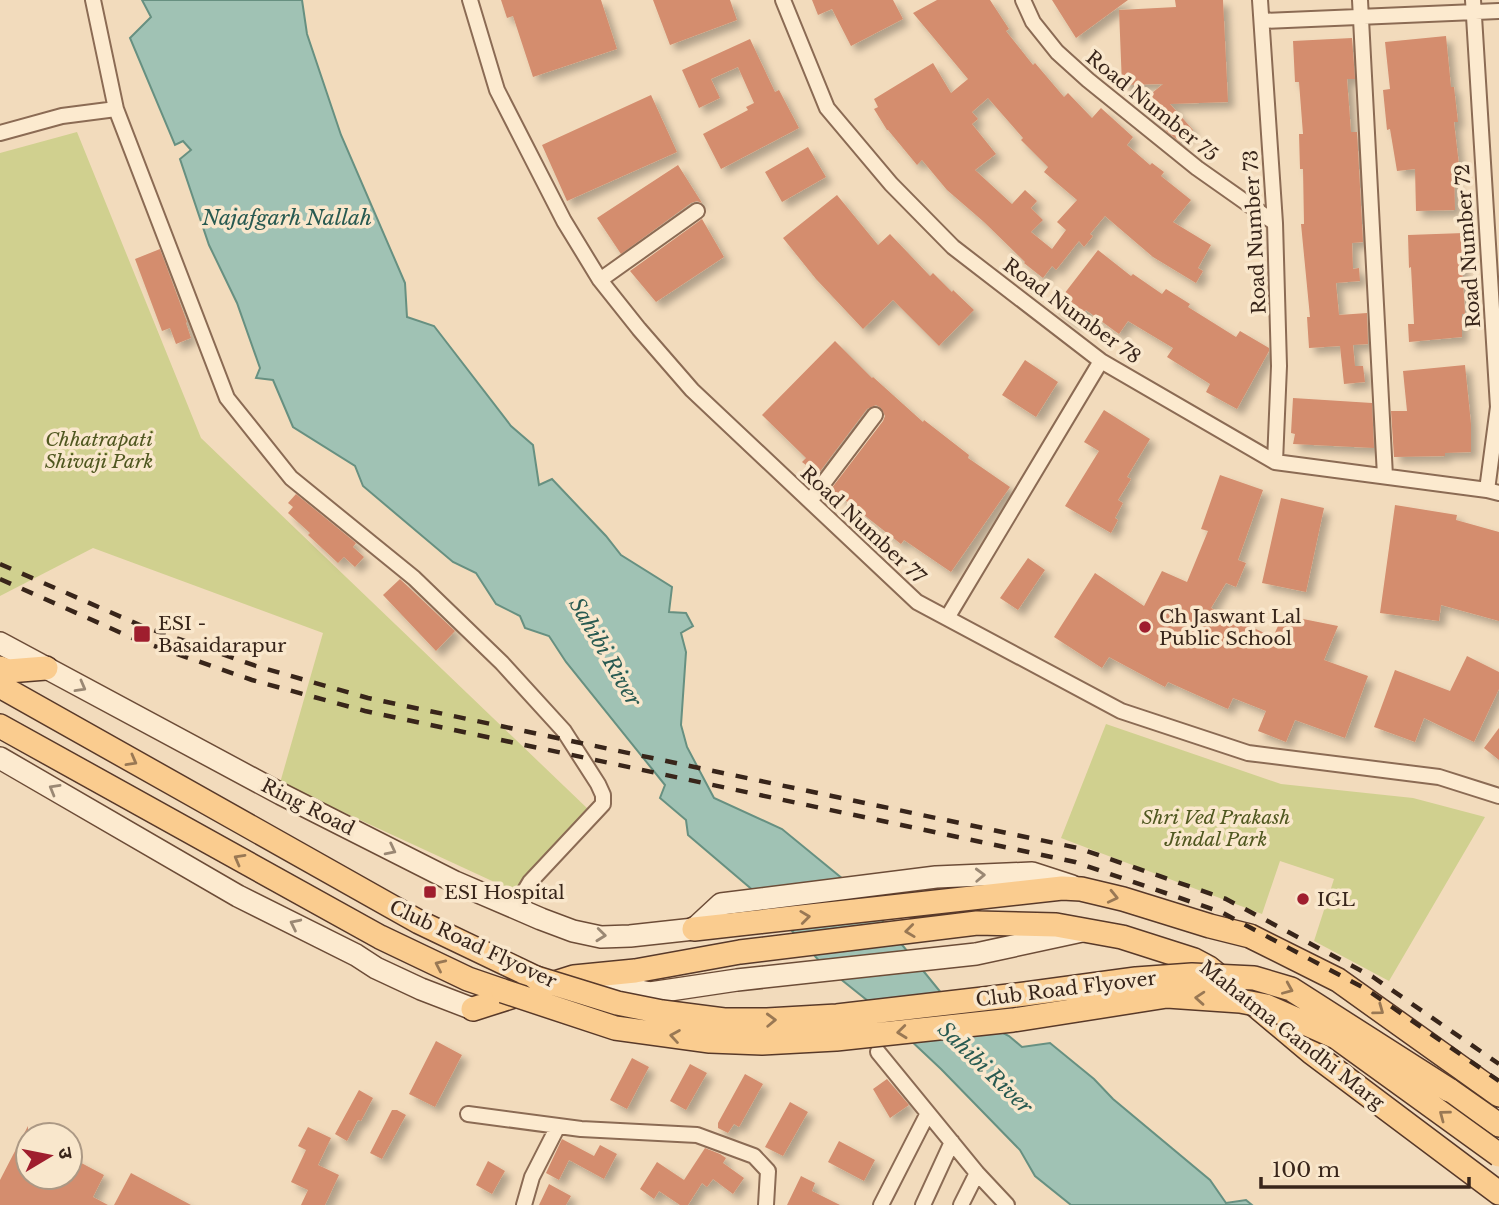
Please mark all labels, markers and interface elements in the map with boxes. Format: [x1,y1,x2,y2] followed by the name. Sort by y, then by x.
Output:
[1081,46,1223,166] street label: Road Number 75
[1239,149,1271,315] street label: Road Number 73
[1451,163,1485,329] street label: Road Number 72
[201,205,372,231] water label: Najafgarh Nallah
[999,253,1145,369] street label: Road Number 78
[45,428,153,473] park label: Chhatrapati Shivaji Park
[796,461,930,589] street label: Road Number 77
[563,593,647,712] water label: Sahibi River
[1159,605,1301,650] place label: Ch Jaswant Lal Public School
[158,612,286,657] place label: ESI - Basaidarapur
[1137,619,1153,635] marker: Ch Jaswant Lal Public School
[132,624,152,644] marker: ESI - Basaidarapur
[74,679,87,692] one-way arrow
[124,753,137,766] one-way arrow
[257,774,359,840] street label: Ring Road
[49,784,62,797] one-way arrow
[1142,806,1291,851] park label: Shri Ved Prakash Jindal Park
[384,841,396,855] one-way arrow
[234,854,247,867] one-way arrow
[975,868,986,883] one-way arrow
[444,881,565,904] place label: ESI Hospital
[422,884,438,900] marker: ESI Hospital
[1317,888,1355,911] place label: IGL
[1107,889,1119,903] one-way arrow
[1295,891,1311,907] marker: IGL
[386,895,560,993] street label: Club Road Flyover
[800,910,811,925] one-way arrow
[290,919,302,933] one-way arrow
[904,924,916,939] one-way arrow
[596,927,607,942] one-way arrow
[1195,956,1389,1115] street label: Mahatma Gandhi Marg
[435,960,447,974] one-way arrow
[974,967,1158,1011] street label: Club Road Flyover
[1281,981,1293,995] one-way arrow
[1194,990,1205,1005] one-way arrow
[1371,1002,1384,1014] one-way arrow
[766,1012,777,1027] one-way arrow
[932,1016,1039,1120] water label: Sahibi River
[896,1025,907,1040] one-way arrow
[669,1028,681,1043] one-way arrow
[1439,1111,1452,1124] one-way arrow
[14,1121,84,1191] north arrow
[53,1146,78,1161] text: उ
[1261,1146,1469,1190] scale bar
[1272,1157,1340,1183] text: 100 m

